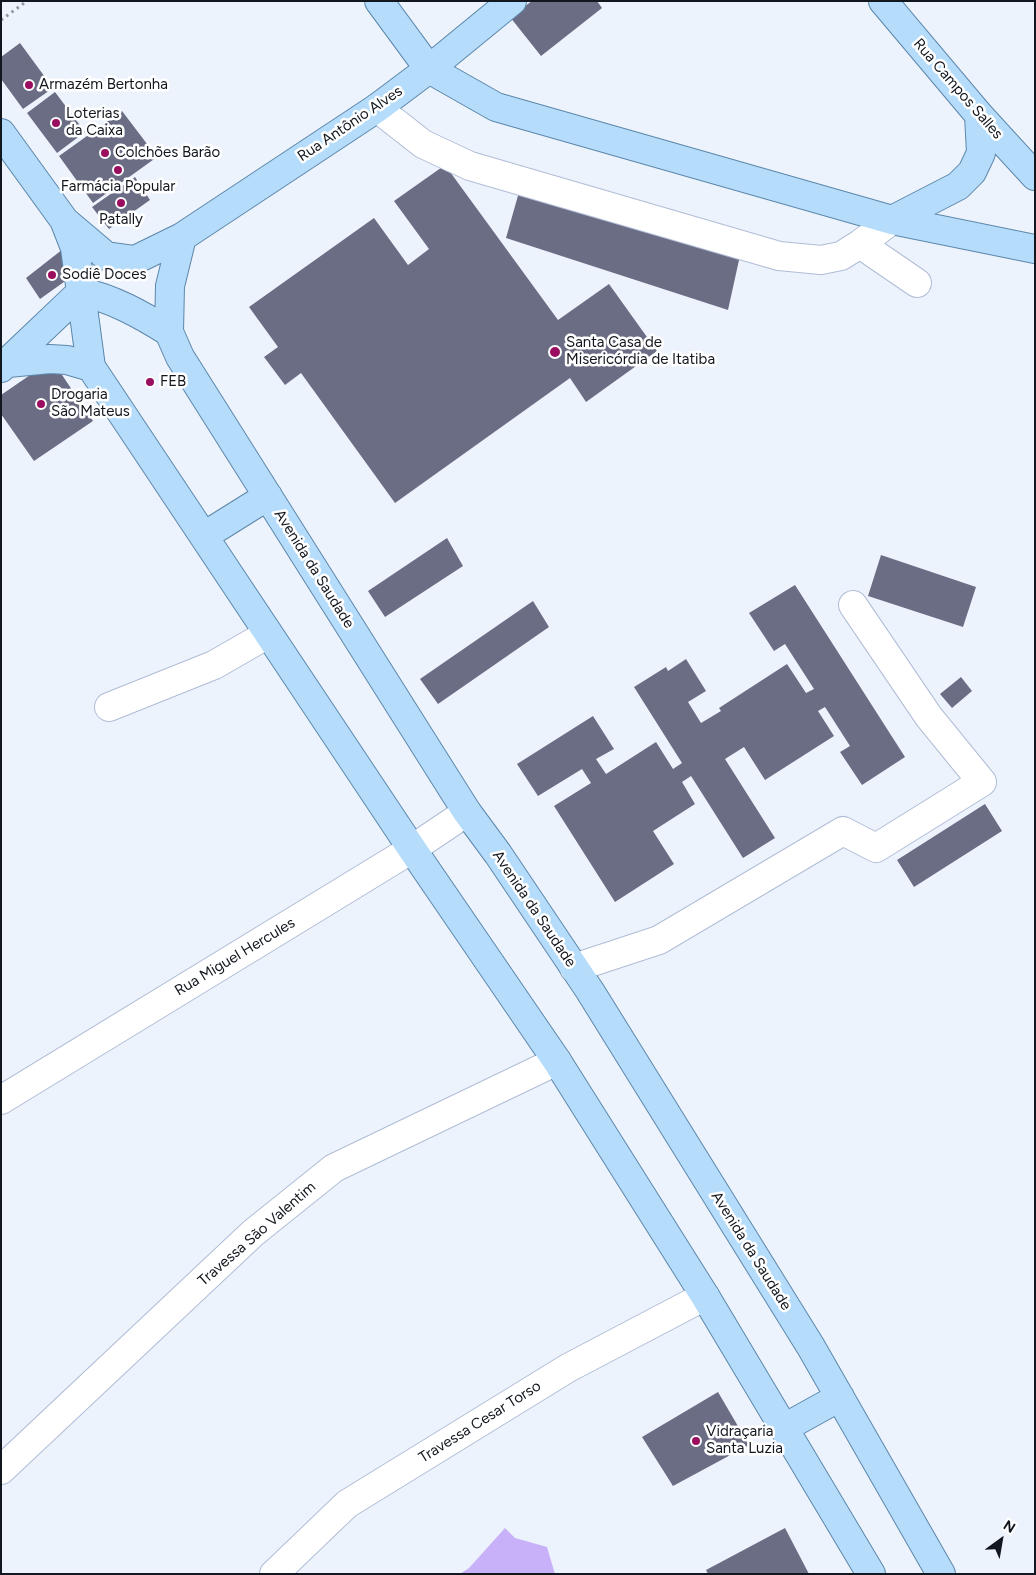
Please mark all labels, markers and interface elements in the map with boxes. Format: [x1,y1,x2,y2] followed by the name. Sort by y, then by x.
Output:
[909,35,1007,143] street label: Rua Campos Salles
[39,76,168,94] place label: Armazém Bertonha
[23,79,35,91] marker: Armazém Bertonha
[294,82,406,166] street label: Rua Antônio Alves
[66,105,123,140] place label: Loterias da Caixa
[50,117,62,129] marker: Loterias da Caixa
[115,144,220,162] place label: Colchões Barão
[99,147,111,159] marker: Colchões Barão
[112,164,124,176] marker: Farmácia Popular
[61,178,175,196] place label: Farmácia Popular
[115,197,127,209] marker: Patally
[99,211,143,229] place label: Patally
[62,266,146,284] place label: Sodiê Doces
[46,269,58,281] marker: Sodiê Doces
[566,334,715,369] place label: Santa Casa de Misericórdia de Itatiba
[548,345,562,359] marker: Santa Casa de Misericórdia de Itatiba
[160,373,186,391] place label: FEB
[144,376,156,388] marker: FEB
[51,386,130,421] place label: Drogaria São Mateus
[35,398,47,410] marker: Drogaria São Mateus
[270,506,358,632] street label: Avenida da Saudade
[488,847,580,971] street label: Avenida da Saudade
[172,914,298,1000] street label: Rua Miguel Hercules
[195,1178,319,1290] street label: Travessa São Valentim
[707,1188,795,1314] street label: Avenida da Saudade
[416,1377,544,1467] street label: Travessa Cesar Torso
[706,1423,783,1458] place label: Vidraçaria Santa Luzia
[690,1435,702,1447] marker: Vidraçaria Santa Luzia
[976,1515,1026,1565] north arrow
[1000,1517,1018,1537] text: N

